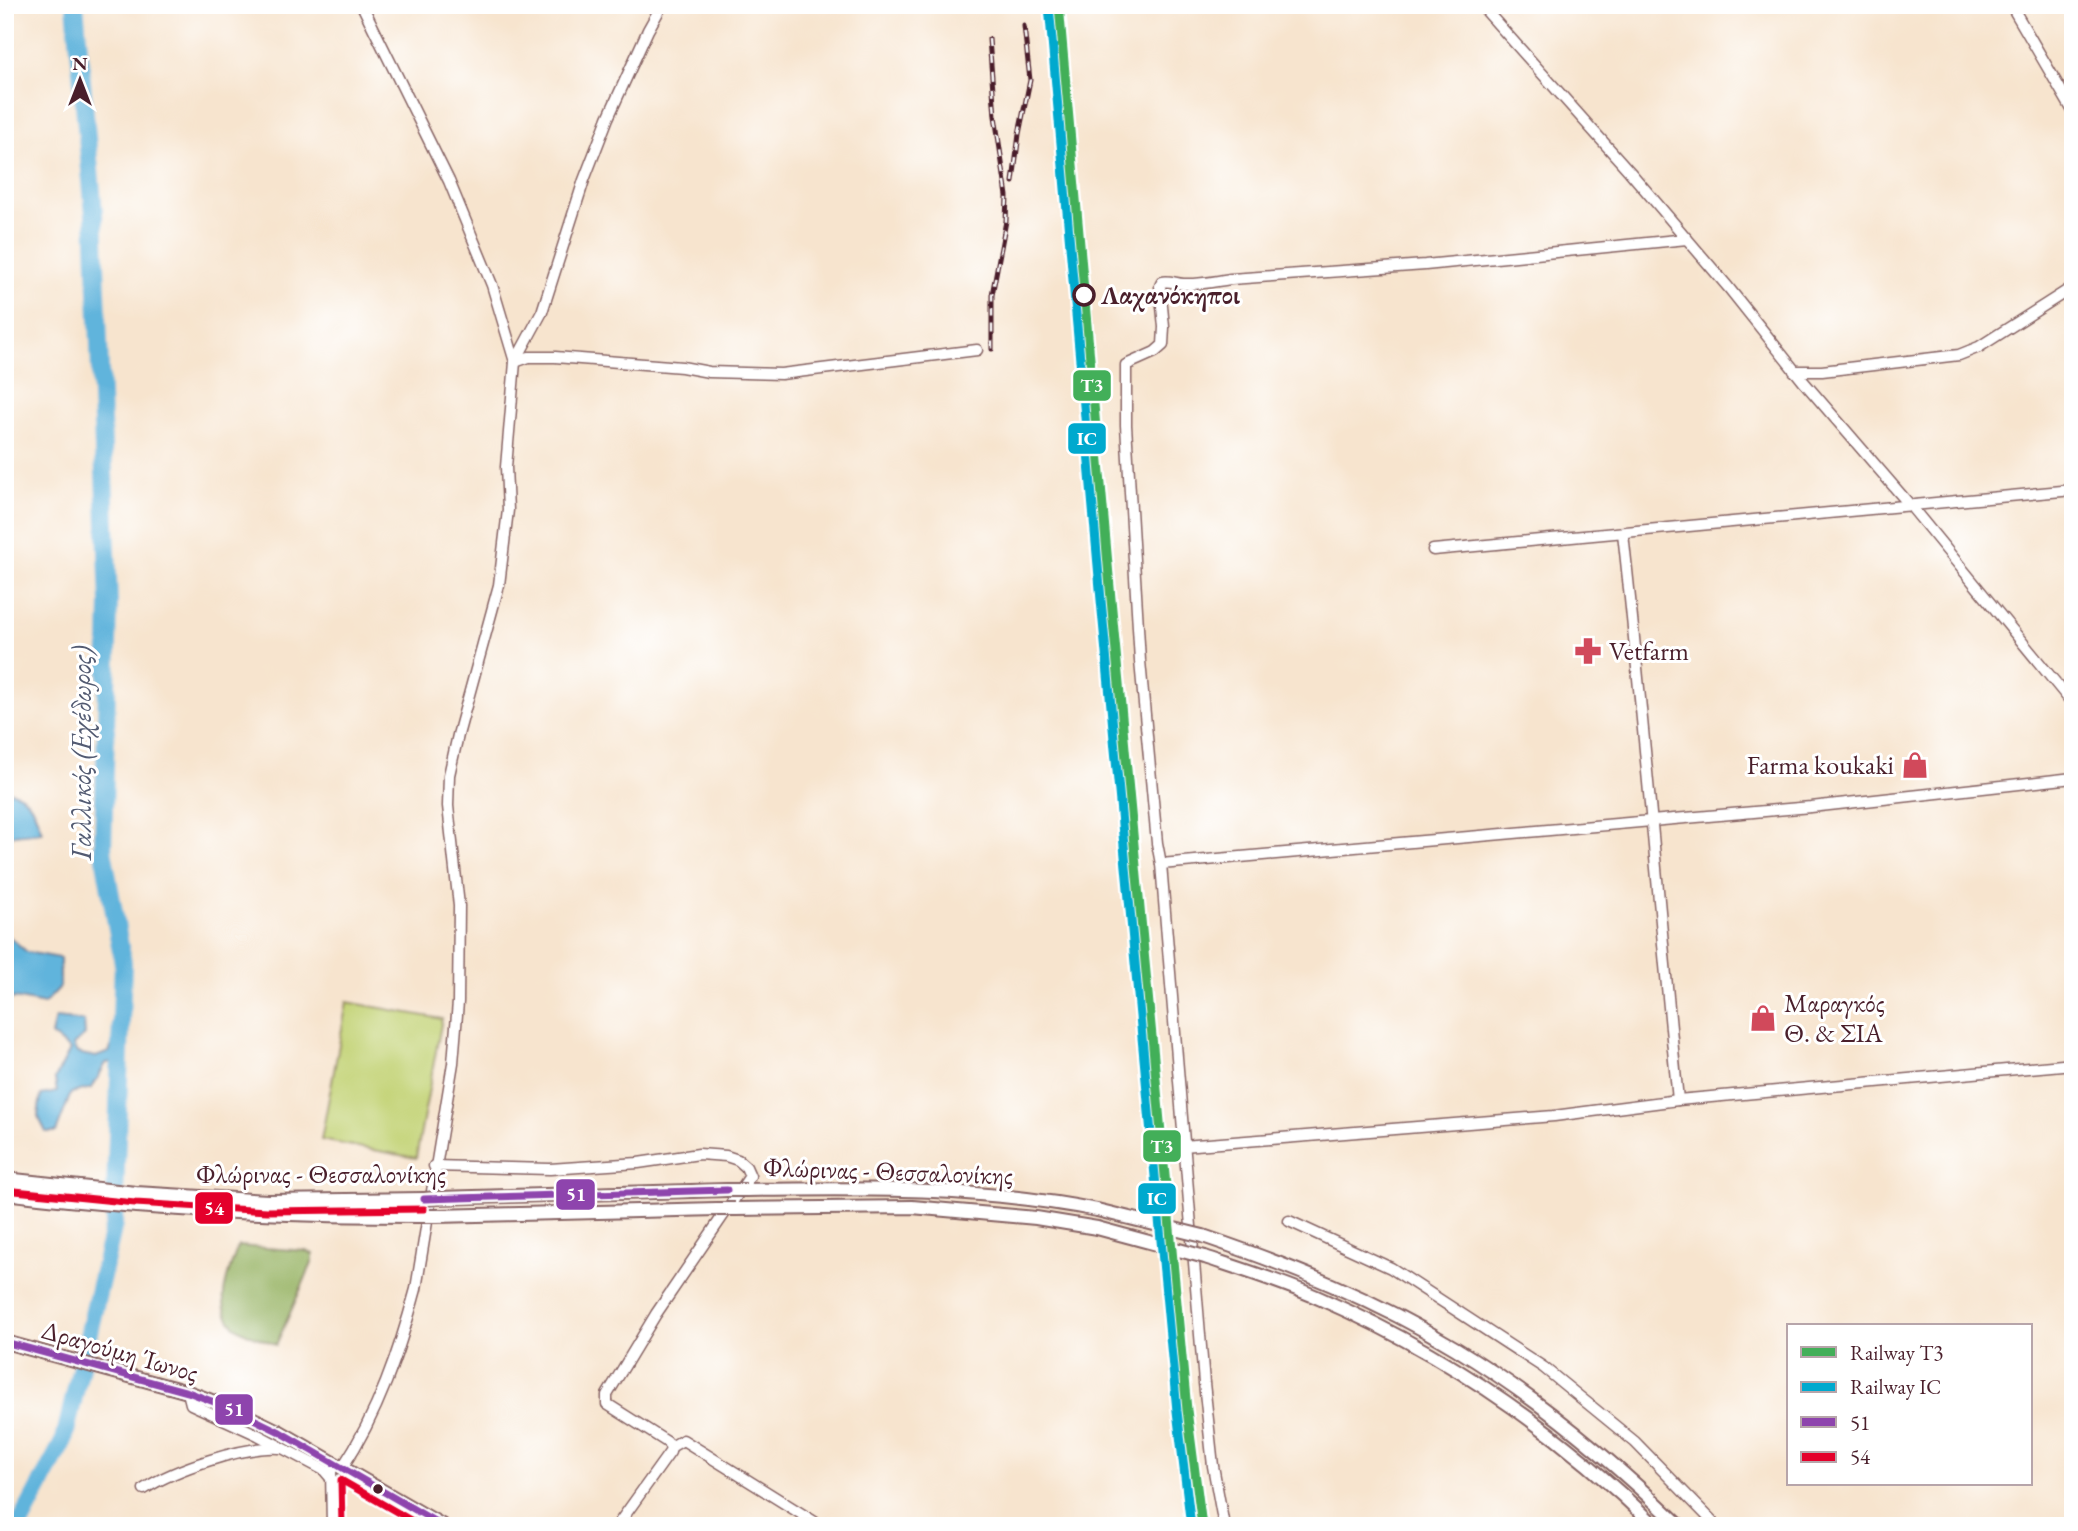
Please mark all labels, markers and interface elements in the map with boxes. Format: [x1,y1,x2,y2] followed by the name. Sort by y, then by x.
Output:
[46,46,116,116] north arrow
[72,51,88,76] text: N
[1100,278,1241,312] place label: Λαχανόκηποι
[1073,284,1095,306] marker: Λαχανόκηποι
[1072,369,1112,402] line badge: T3
[1080,373,1104,398] text: T3
[1067,422,1107,455] line badge: IC
[1077,426,1097,451] text: IC
[1609,634,1689,668] place label: Vetfarm
[1573,636,1603,666] pharmacy icon: Vetfarm
[63,645,99,862] water label: Γαλλικός (Εχέδωρος)
[1747,748,1894,782] place label: Farma koukaki
[1900,750,1930,780] shop icon: Farma koukaki
[1784,986,1885,1050] place label: Μαραγκός Θ. & ΣΙΑ
[1748,1003,1778,1033] shop icon: Μαραγκός Θ. & ΣΙΑ
[1142,1129,1182,1163] line badge: T3
[1150,1134,1174,1159] text: T3
[762,1150,1014,1192] street label: Φλώρινας - Θεσσαλονίκης
[196,1157,446,1191] street label: Φλώρινας - Θεσσαλονίκης
[555,1178,596,1211] line badge: 51
[566,1182,586,1207] text: 51
[1137,1182,1177,1215] line badge: IC
[1147,1186,1167,1211] text: IC
[194,1191,234,1225] line badge: 54
[204,1196,225,1221] text: 54
[38,1312,202,1390] street label: Δραγούμη Ίωνος
[1787,1324,2032,1486] legend
[1850,1339,1943,1366] text: Railway T3
[1850,1373,1941,1400] text: Railway IC
[214,1393,254,1426] line badge: 51
[224,1397,244,1422] text: 51
[1850,1409,1870,1436] text: 51
[1850,1443,1871,1470] text: 54
[371,1482,385,1496] unlabelled marker

